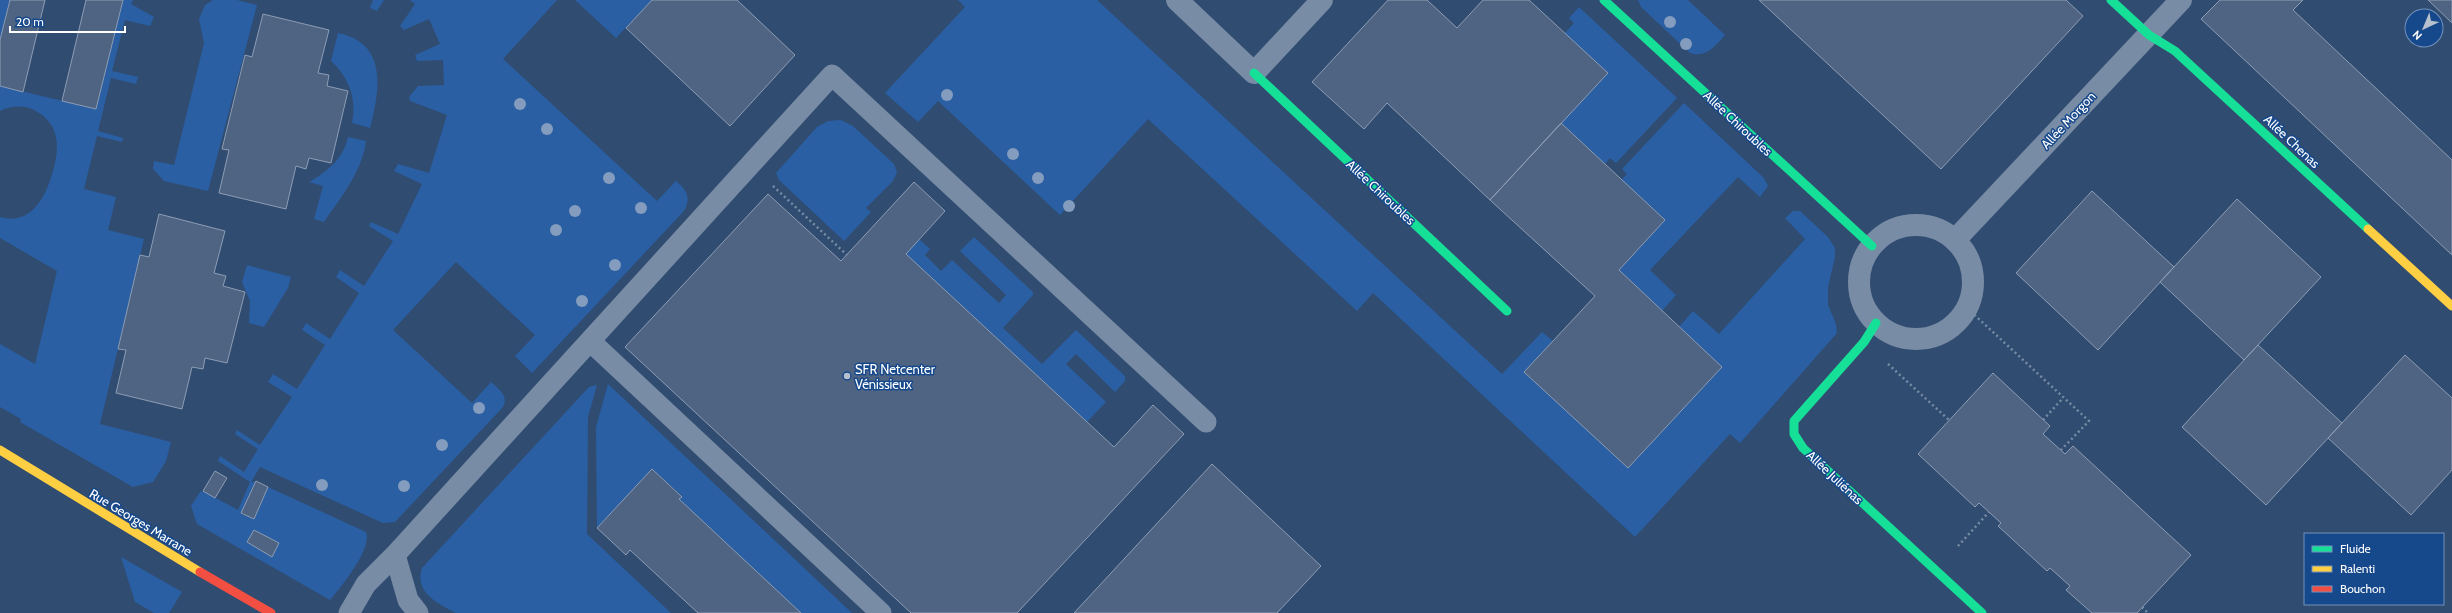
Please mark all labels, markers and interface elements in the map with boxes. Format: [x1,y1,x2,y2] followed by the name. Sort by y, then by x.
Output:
[10,8,125,34] scale bar
[2404,8,2444,48] north arrow
[16,14,44,29] text: 20 m
[2409,27,2425,43] text: N
[1700,87,1776,159] street label: Allée Chiroubles
[2037,88,2099,152] street label: Allée Morgon
[2261,111,2324,171] street label: Allée Chenas
[1343,156,1419,228] street label: Allée Chiroubles
[855,361,936,392] place label: SFR Netcenter Vénissieux
[842,371,852,381] marker: SFR Netcenter Vénissieux
[1803,447,1867,508] street label: Allée Juliénas
[87,485,196,559] street label: Rue Georges Marrane
[2304,533,2444,605] legend
[2340,541,2371,556] text: Fluide
[2340,561,2375,576] text: Ralenti
[2340,581,2386,596] text: Bouchon

